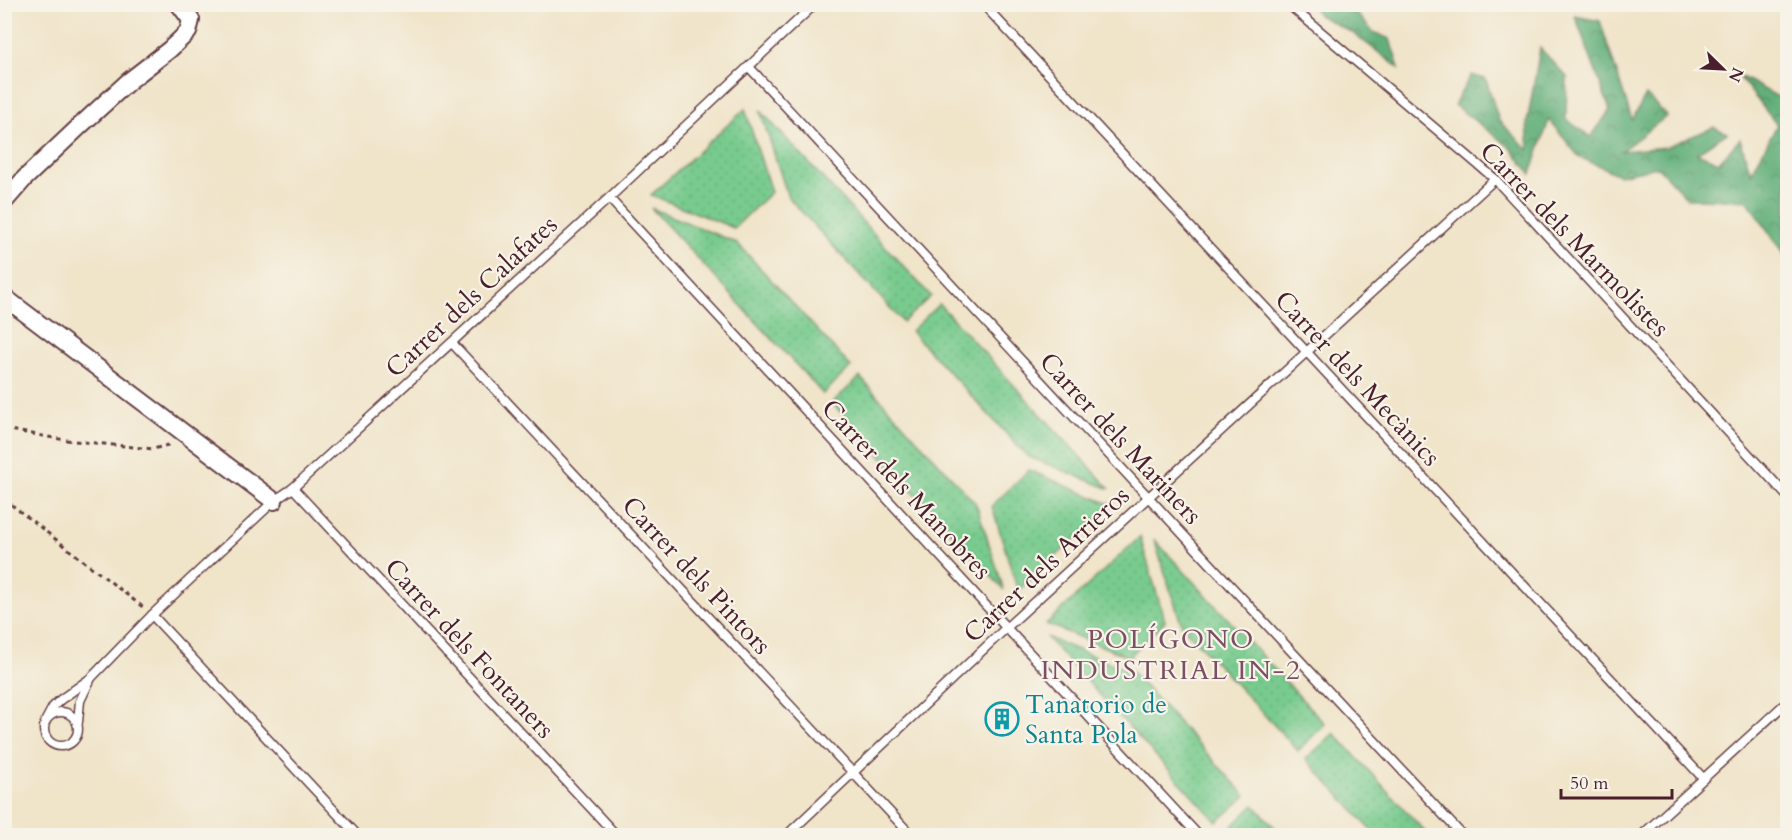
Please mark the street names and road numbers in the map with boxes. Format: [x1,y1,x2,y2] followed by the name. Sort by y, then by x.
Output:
[1472,134,1677,345] street label: Carrer dels Marmolistes
[378,207,565,385] street label: Carrer dels Calafates
[1267,283,1448,474] street label: Carrer dels Mecànics
[1032,345,1210,532] street label: Carrer dels Mariners
[814,392,999,587] street label: Carrer dels Manobres
[956,478,1137,651] street label: Carrer dels Arrieros
[614,489,779,662] street label: Carrer dels Pintors
[377,551,562,746] street label: Carrer dels Fontaners

